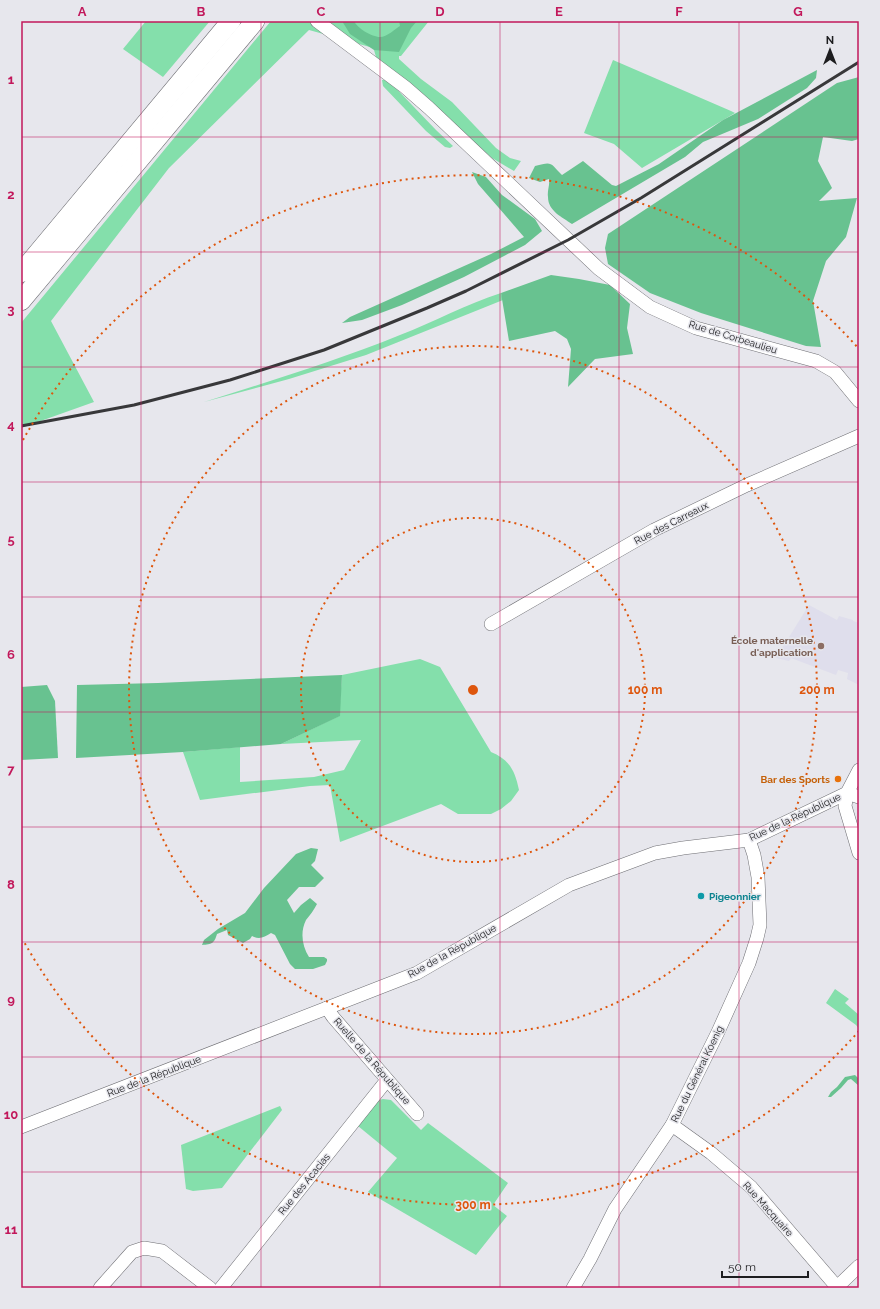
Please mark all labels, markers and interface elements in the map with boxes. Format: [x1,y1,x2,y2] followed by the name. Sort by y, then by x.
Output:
[78,4,87,19] text: A
[197,4,206,19] text: B
[317,4,326,19] text: C
[435,4,445,19] text: D
[555,4,563,19] text: E
[675,4,683,19] text: F
[793,4,803,19] text: G
[810,30,850,70] north arrow
[826,34,834,47] text: N
[8,72,15,87] text: 1
[7,187,15,202] text: 2
[7,302,15,317] text: 3
[687,318,779,356] street label: Rue de Corbeaulieu
[7,417,15,432] text: 4
[632,500,710,546] street label: Rue des Carreaux
[7,532,15,547] text: 5
[731,635,813,658] place label: École maternelle d'application
[816,641,826,651] marker: École maternelle d'application
[7,647,15,662] text: 6
[466,683,480,697] centre of rings
[628,683,662,697] text: 100 m
[799,683,835,697] text: 200 m
[7,762,15,777] text: 7
[760,774,830,785] place label: Bar des Sports
[833,774,843,784] marker: Bar des Sports
[748,791,843,843] street label: Rue de la République
[7,877,15,892] text: 8
[696,891,706,901] marker: Pigeonnier
[709,891,761,902] place label: Pigeonnier
[406,922,498,980] street label: Rue de la République
[7,992,15,1007] text: 9
[331,1016,413,1107] street label: Ruelle de la République
[669,1024,725,1124] street label: Rue du Général Koenig
[106,1053,203,1099] street label: Rue de la République
[4,1107,18,1122] text: 10
[276,1151,332,1217] street label: Rue des Acacias
[741,1180,795,1239] street label: Rue Macquaire
[455,1198,491,1212] text: 300 m
[5,1222,18,1237] text: 11
[722,1253,808,1279] scale bar
[728,1260,756,1274] text: 50 m

